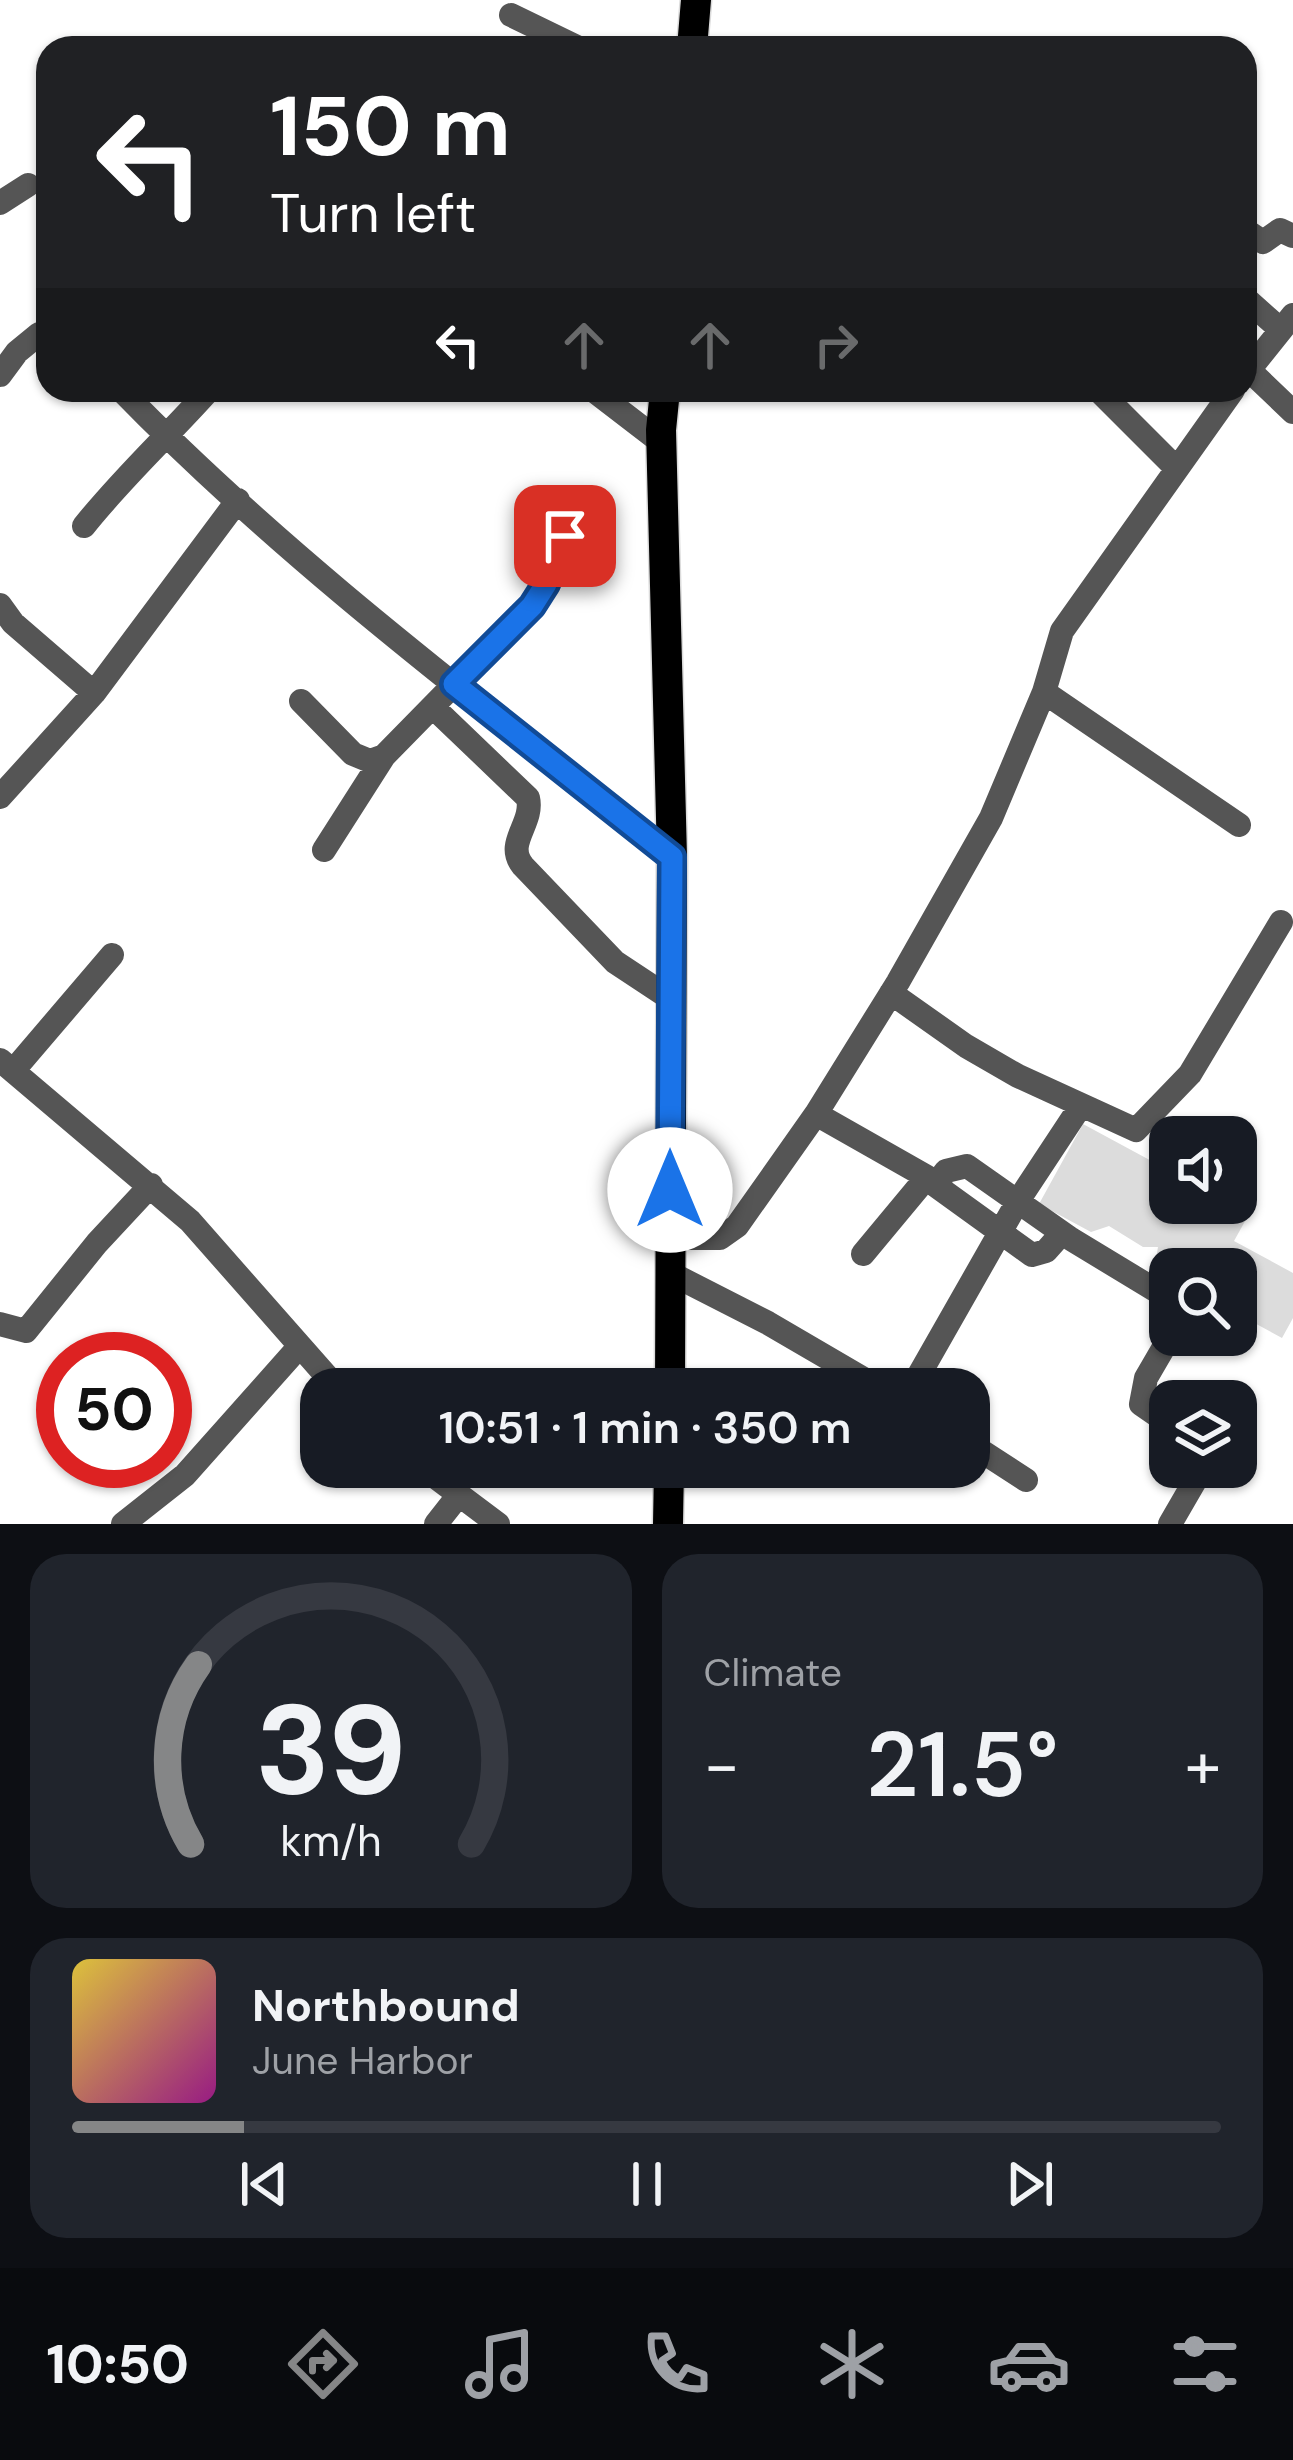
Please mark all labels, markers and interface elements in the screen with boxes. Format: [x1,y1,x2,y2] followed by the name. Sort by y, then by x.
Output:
[270,72,511,181] text: 150 m
[72,84,228,240] icon: left
[270,178,476,249] text: Turn left
[425,312,491,378] icon: left
[551,312,617,378] icon: ahead
[677,312,743,378] icon: ahead
[803,312,869,378] icon: right
[514,485,616,587] pin
[532,503,598,569] icon: arrive
[1149,1116,1257,1488] map controls
[1149,1116,1257,1224] button: sound
[607,1127,733,1253] position arrow
[1149,1248,1257,1356] button: search
[36,1332,192,1488] speed limit sign: 50
[1149,1380,1257,1488] button: layers
[439,1398,851,1457] text: 10:51 · 1 min · 350 m
[704,1647,842,1698] text: Climate
[255,1669,407,1832] text: 39
[866,1707,1058,1824] text: 21.5°
[704,1723,740,1808] text: −
[1185,1723,1221,1808] text: +
[280,1813,381,1869] text: km/h
[252,1976,520,2035] text: Northbound
[252,2035,473,2086] text: June Harbor
[231,2151,297,2217] icon: previous
[614,2151,680,2217] icon: pause
[997,2151,1063,2217] icon: next
[281,2322,365,2406] icon: directions
[458,2322,542,2406] icon: music
[634,2322,718,2406] icon: phone
[810,2322,894,2406] icon: climate
[987,2322,1071,2406] icon: car
[1163,2322,1247,2406] icon: filters
[46,2329,189,2400] text: 10:50

